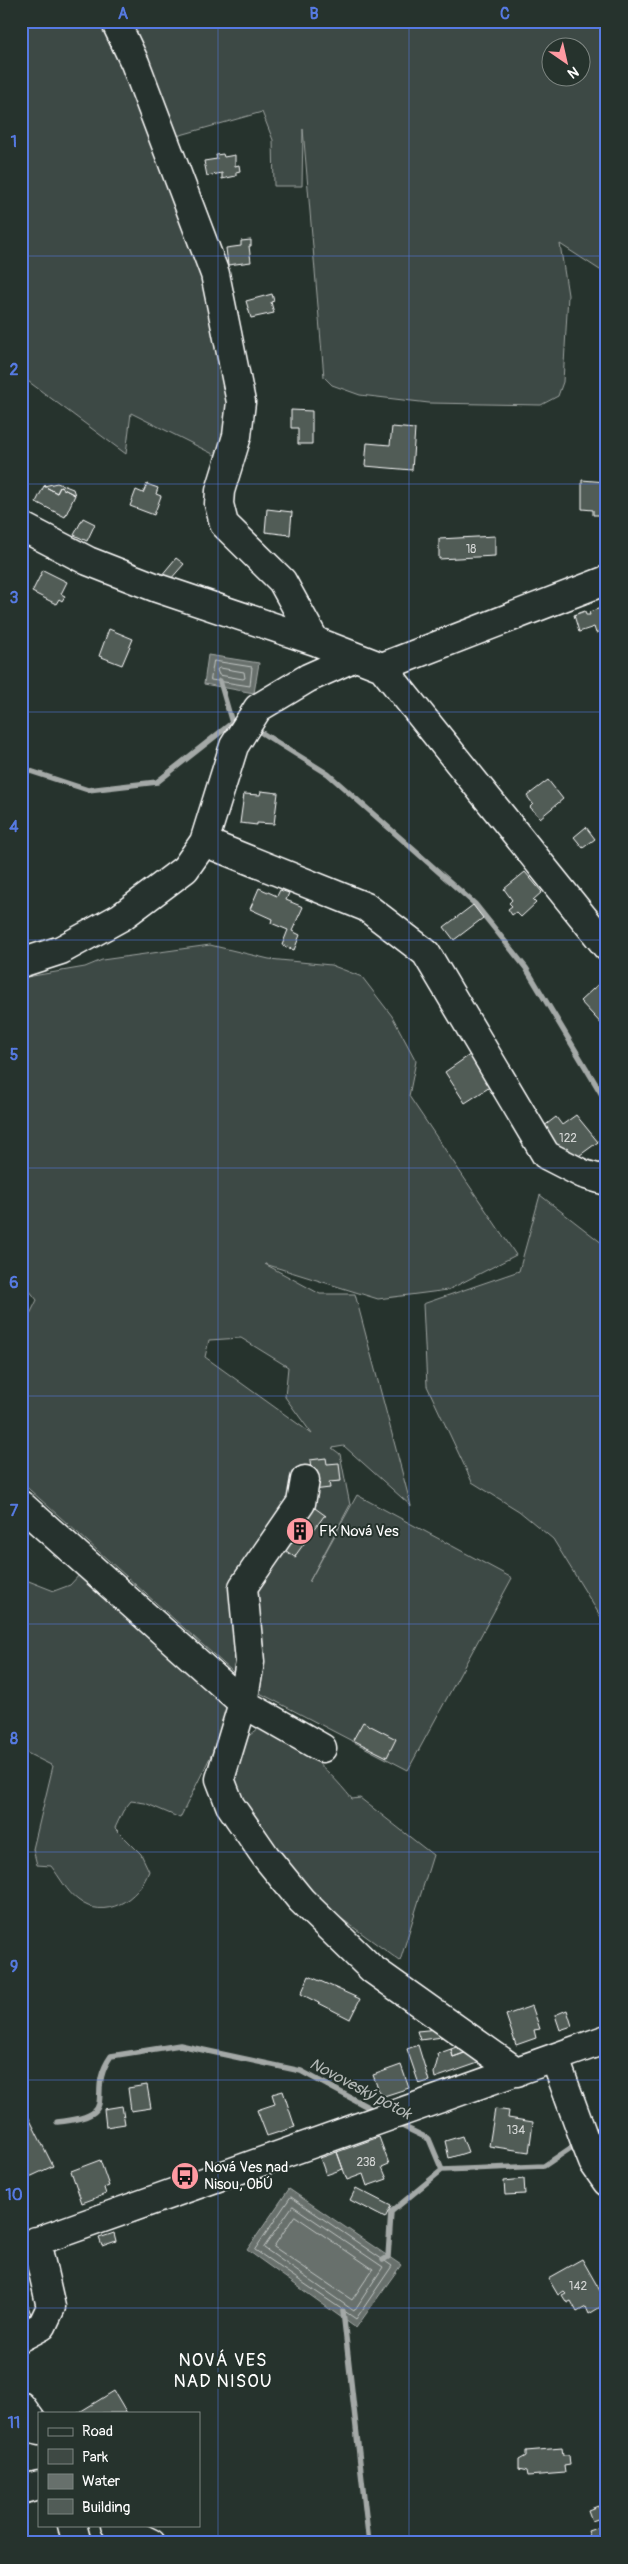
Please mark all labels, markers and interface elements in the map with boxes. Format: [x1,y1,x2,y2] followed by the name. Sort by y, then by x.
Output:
[118,4,129,24] text: A
[309,4,319,24] text: B
[500,4,510,24] text: C
[540,38,590,88] north arrow
[564,63,582,82] text: N
[11,132,17,152] text: 1
[10,360,19,380] text: 2
[466,542,476,557] house number: 18
[10,588,19,608] text: 3
[9,817,19,837] text: 4
[10,1045,19,1065] text: 5
[559,1131,577,1146] house number: 122
[9,1273,19,1293] text: 6
[10,1501,19,1521] text: 7
[285,1516,315,1546] building icon: FK Nová Ves
[319,1522,399,1541] place label: FK Nová Ves
[10,1729,18,1749] text: 8
[10,1957,18,1977] text: 9
[306,2054,416,2125] water label: Novoveský potok
[507,2123,525,2138] house number: 134
[356,2155,376,2170] house number: 238
[204,2158,288,2194] place label: Nová Ves nad Nisou, ObÚ
[170,2161,200,2191] bus stop icon: Nová Ves nad Nisou, ObÚ
[5,2185,23,2205] text: 10
[569,2279,587,2294] house number: 142
[173,2349,273,2393] district label: NOVÁ VES NAD NISOU
[38,2412,200,2526] legend
[8,2413,20,2433] text: 11
[82,2422,113,2441] text: Road
[82,2448,109,2467] text: Park
[82,2472,121,2491] text: Water
[82,2498,130,2517] text: Building

